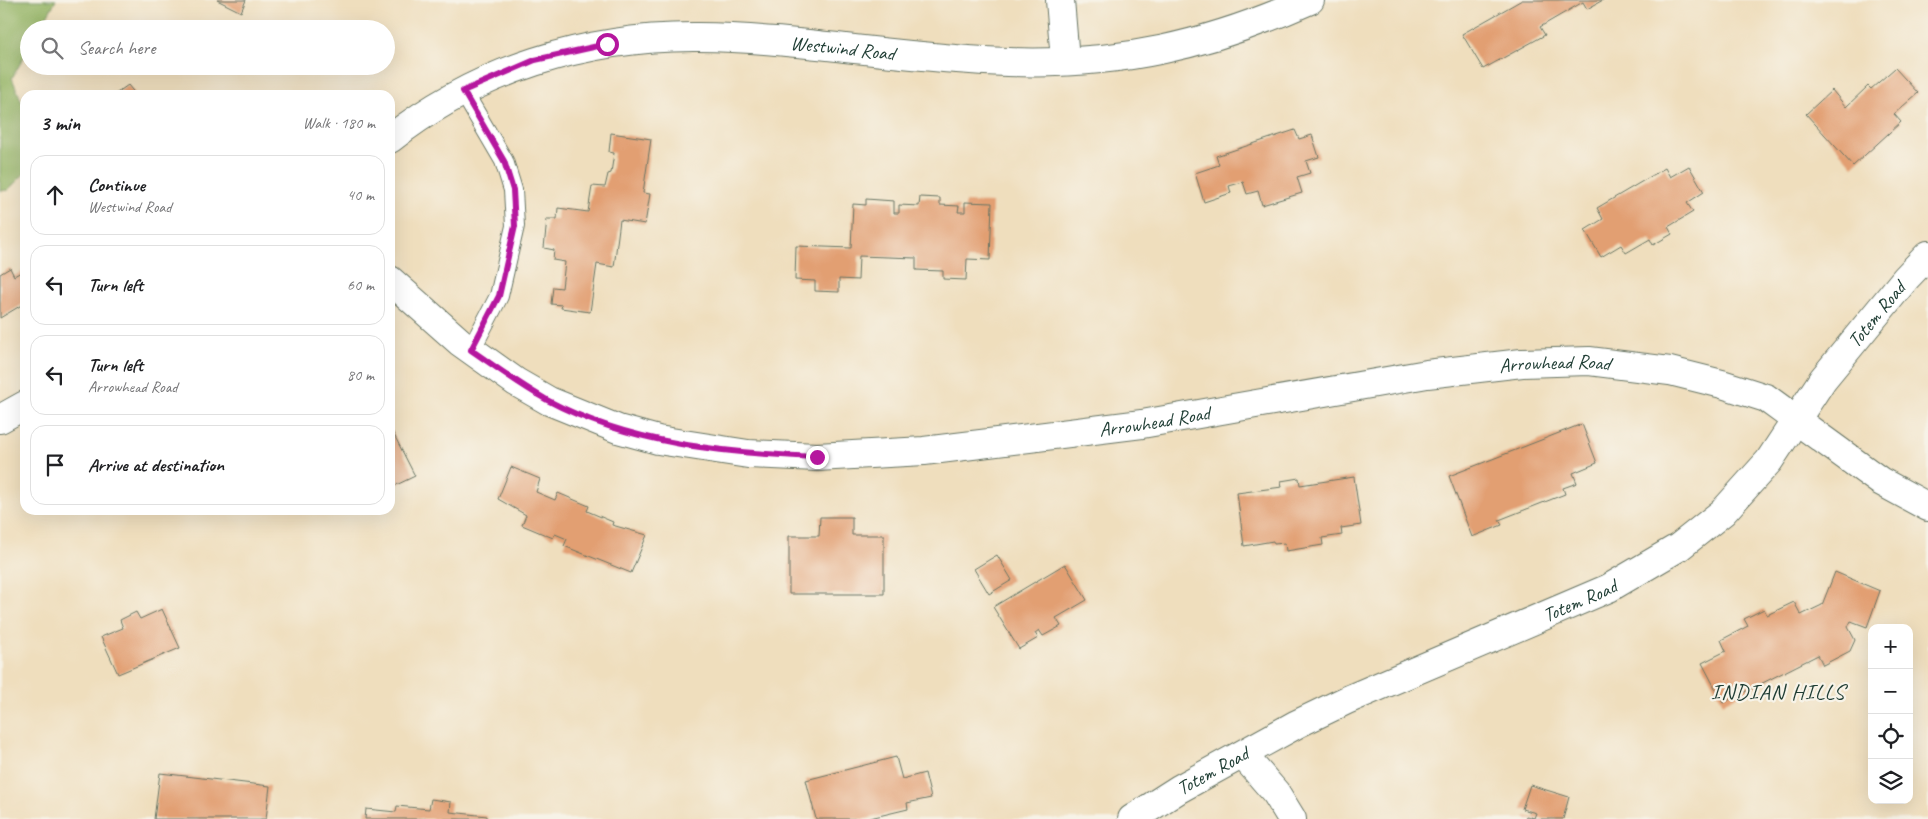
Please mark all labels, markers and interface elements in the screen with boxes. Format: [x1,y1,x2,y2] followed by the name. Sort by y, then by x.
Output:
[20,20,395,75] search box
[790,30,899,66] street label: Westwind Road
[596,33,619,56] route start
[38,34,66,62] icon: search
[78,36,155,60] text: Search here
[40,110,80,136] text: 3 min
[303,113,375,133] text: Walk · 180 m
[88,173,145,197] text: Continue
[41,181,69,209] icon: ahead
[347,185,374,205] text: 40 m
[88,197,172,217] text: Westwind Road
[41,271,69,299] icon: left
[88,273,143,297] text: Turn left
[1842,274,1913,352] street label: Totem Road
[347,275,374,295] text: 60 m
[1497,348,1615,378] street label: Arrowhead Road
[88,353,143,377] text: Turn left
[41,361,69,389] icon: left
[347,365,374,385] text: 80 m
[88,377,177,397] text: Arrowhead Road
[1098,399,1215,442] street label: Arrowhead Road
[806,446,829,469] route end
[41,451,69,479] icon: arrive
[88,453,224,477] text: Arrive at destination
[1539,572,1624,627] street label: Totem Road
[1868,624,1913,804] map controls
[1868,624,1913,669] button: +
[1868,669,1913,714] button: −
[1711,678,1849,706] district label: INDIAN HILLS
[1868,714,1913,759] button: locate
[1172,739,1256,800] street label: Totem Road
[1868,759,1913,804] button: layers

